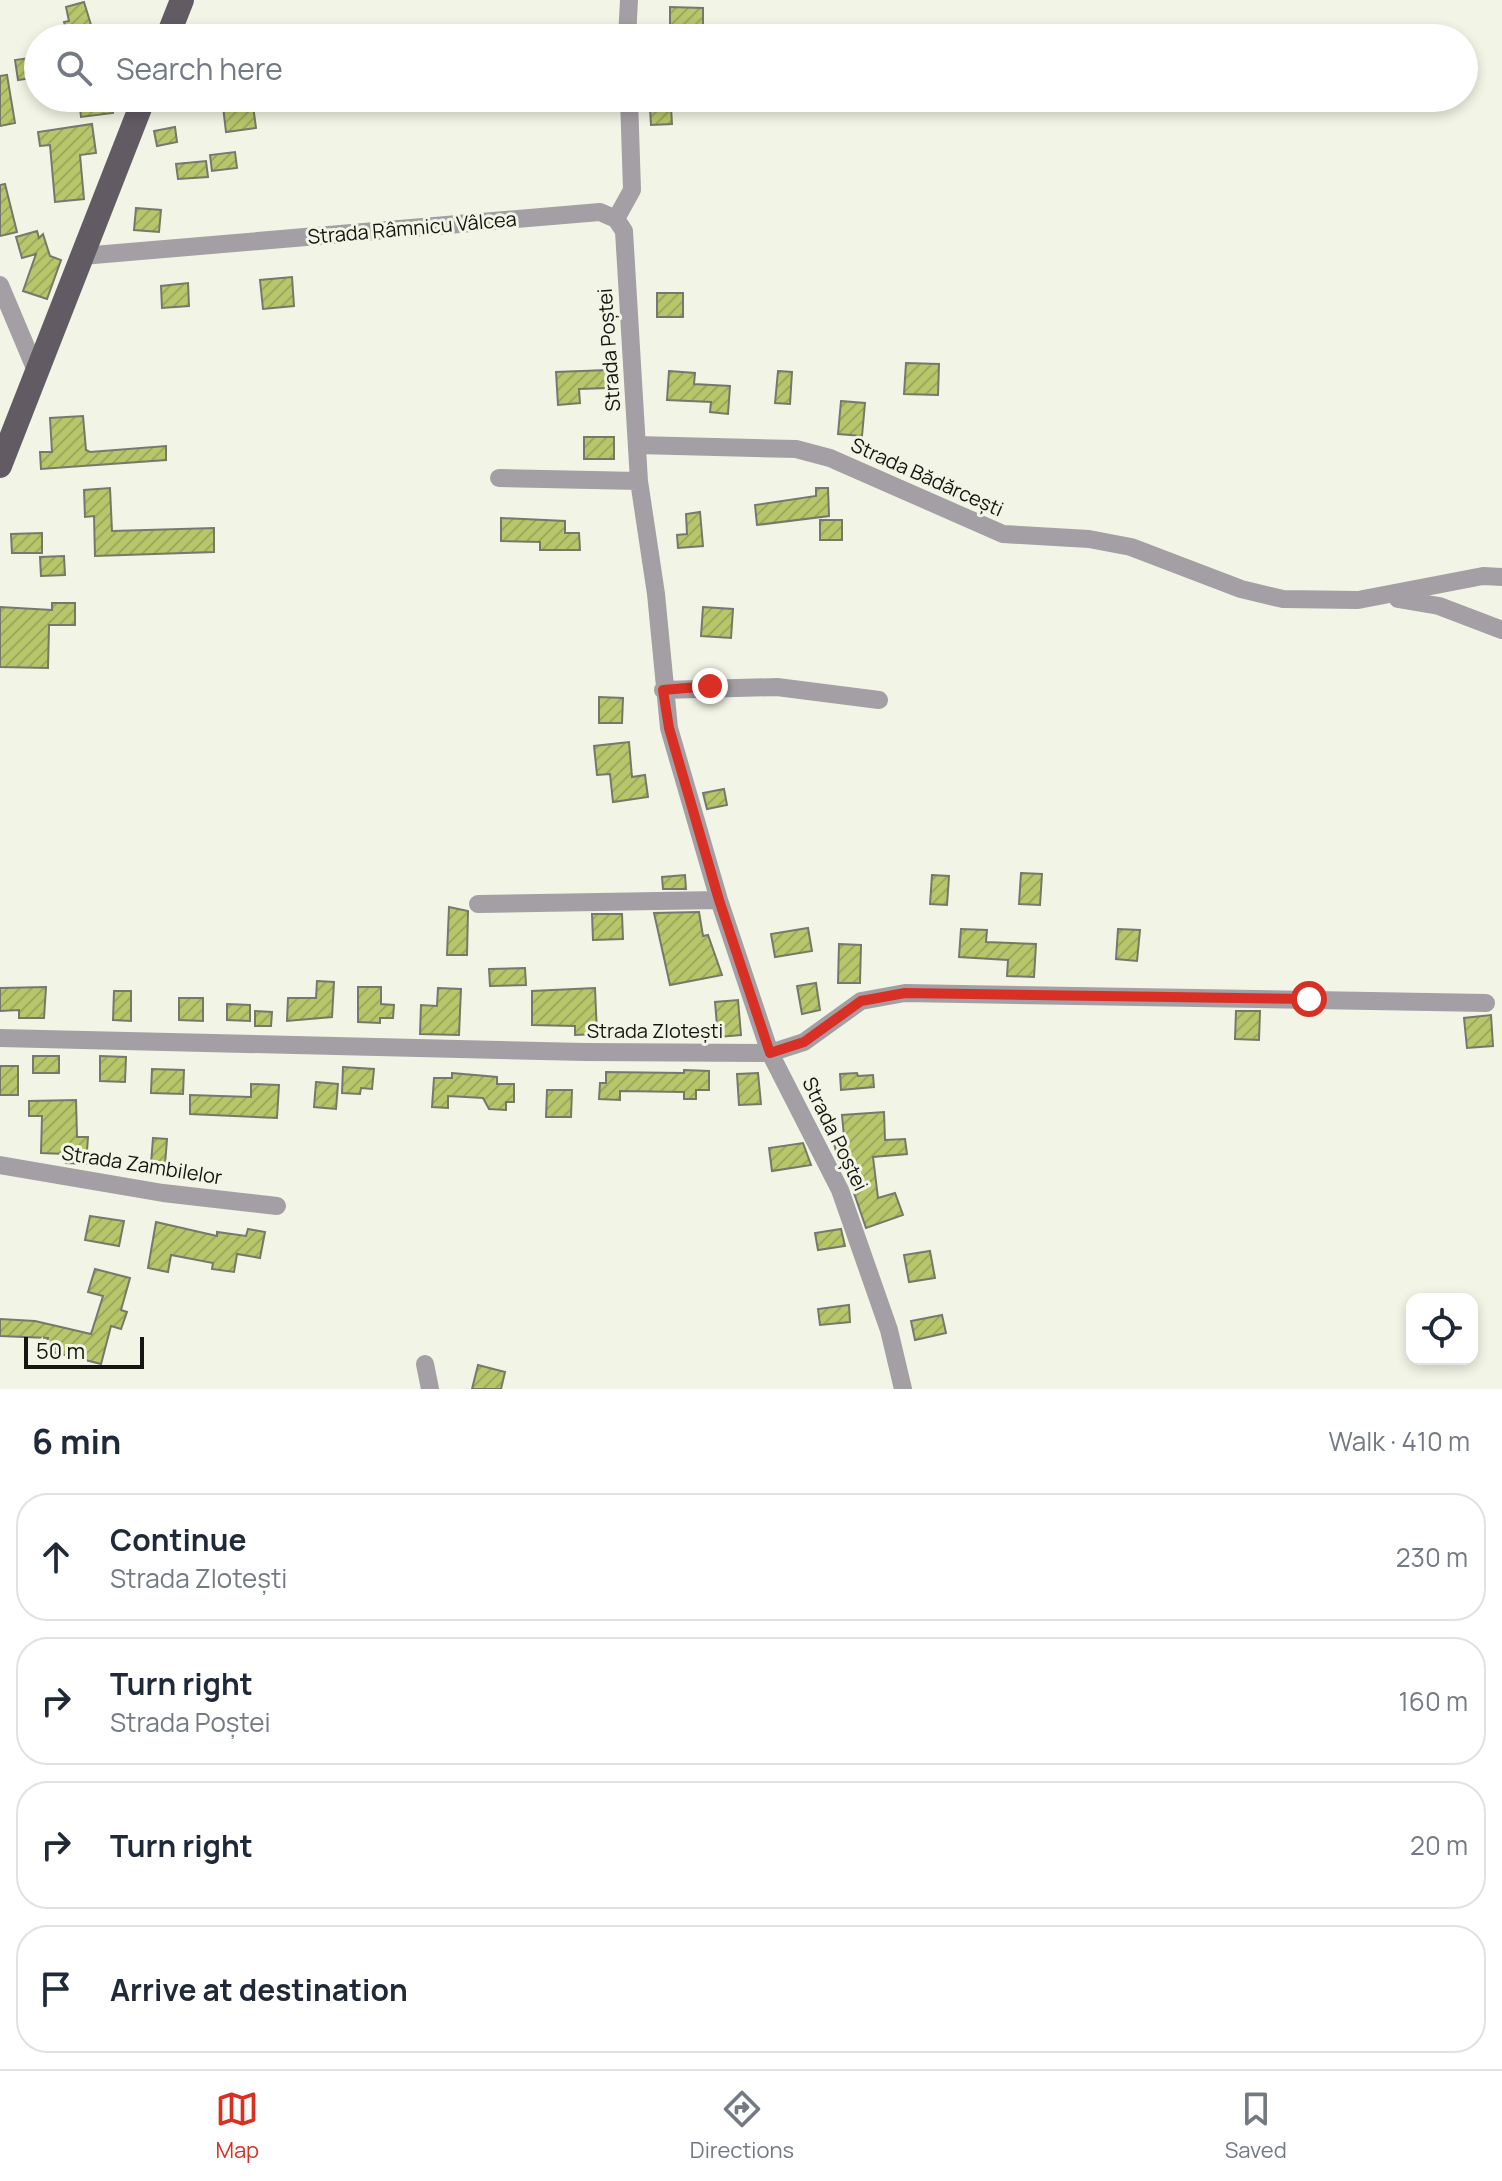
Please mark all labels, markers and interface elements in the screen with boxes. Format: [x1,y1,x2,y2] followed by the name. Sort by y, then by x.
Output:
[24,24,1478,112] search box
[52,46,96,90] icon: search
[116,48,283,89] text: Search here
[306,205,518,250] street label: Strada Râmnicu Vâlcea
[591,288,626,413] street label: Strada Poștei
[847,431,1008,522] street label: Strada Bădărcești
[692,668,728,704] route end
[1291,981,1327,1017] route start
[587,1017,723,1044] street label: Strada Zlotești
[796,1072,875,1195] street label: Strada Poștei
[60,1138,224,1191] street label: Strada Zambilelor
[1406,1293,1478,1365] map controls
[1406,1293,1478,1365] button: locate
[24,1333,144,1369] scale bar
[36,1336,85,1366] text: 50 m
[32,1418,121,1464] text: 6 min
[1329,1423,1470,1459] text: Walk · 410 m
[110,1519,246,1560] text: Continue
[34,1535,78,1579] icon: ahead
[1396,1539,1468,1575] text: 230 m
[110,1560,287,1596] text: Strada Zlotești
[110,1663,253,1704] text: Turn right
[34,1679,78,1723] icon: right
[1399,1683,1468,1719] text: 160 m
[110,1704,270,1740] text: Strada Poștei
[34,1823,78,1867] icon: right
[110,1825,253,1866] text: Turn right
[1410,1827,1468,1863] text: 20 m
[34,1967,78,2011] icon: arrive
[110,1969,408,2010] text: Arrive at destination
[215,2087,259,2165] tab: Map
[690,2087,794,2165] tab: Directions
[1225,2087,1287,2165] tab: Saved

